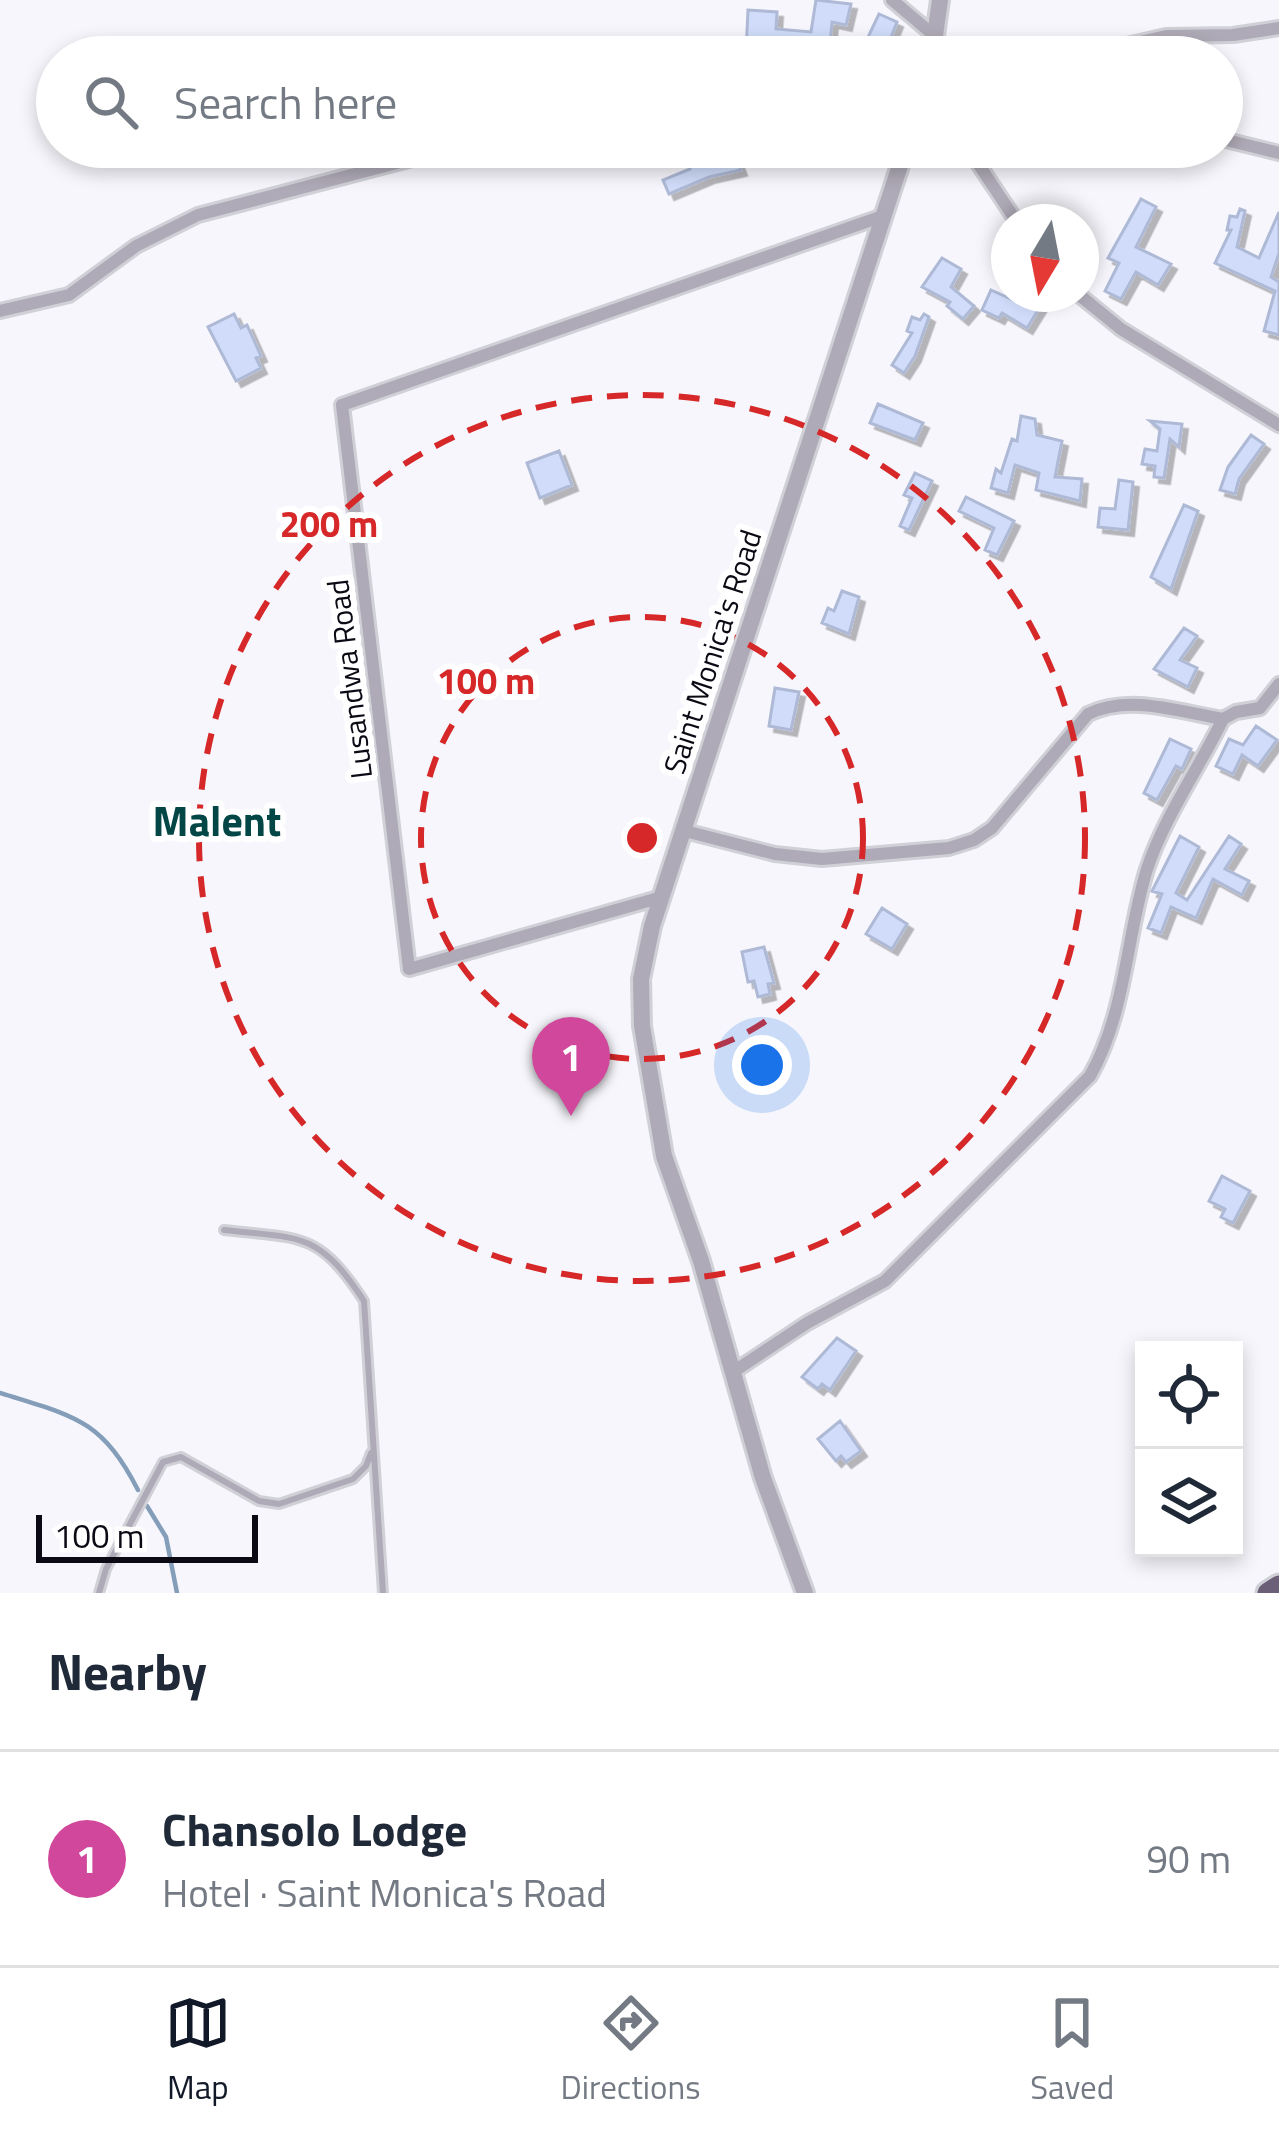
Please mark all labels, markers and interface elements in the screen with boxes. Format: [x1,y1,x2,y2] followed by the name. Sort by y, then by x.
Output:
[36,36,1243,168] search box
[174,68,397,136] text: Search here
[78,69,144,135] icon: search
[991,204,1099,312] north arrow
[280,496,378,551] text: 200 m
[651,524,773,780] street label: Saint Monica's Road
[314,577,384,781] street label: Lusandwa Road
[437,653,535,708] text: 100 m
[153,788,281,852] district label: Malent
[621,817,663,859] centre of rings
[532,1017,610,1116] pin: 1
[732,1035,792,1095] your location
[1135,1341,1243,1557] map controls
[1135,1341,1243,1449] button: locate
[1135,1449,1243,1557] button: layers
[36,1509,258,1562] scale bar
[54,1511,144,1561] text: 100 m
[48,1632,207,1710] text: Nearby
[162,1795,467,1863] text: Chansolo Lodge
[76,1829,98,1888] text: 1
[1146,1829,1231,1888] text: 90 m
[162,1863,607,1922] text: Hotel · Saint Monica's Road
[165,1990,231,2112] tab: Map
[561,1990,700,2112] tab: Directions
[1030,1990,1114,2112] tab: Saved

